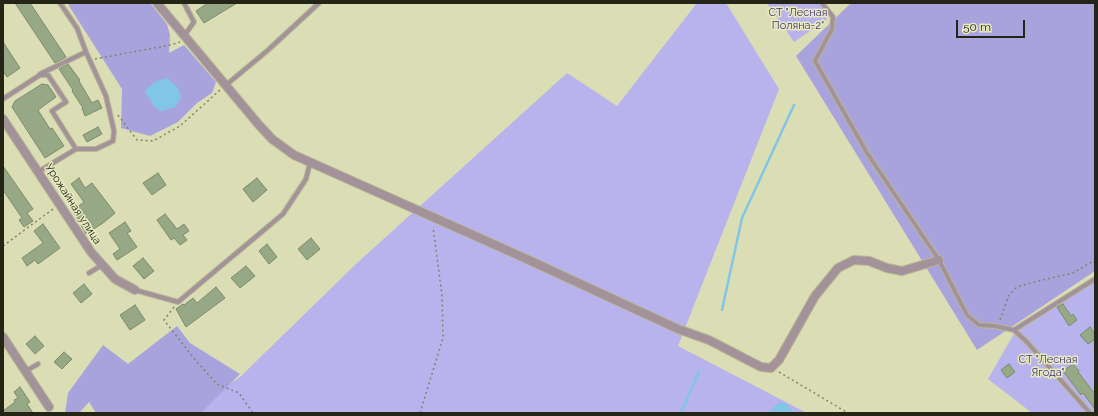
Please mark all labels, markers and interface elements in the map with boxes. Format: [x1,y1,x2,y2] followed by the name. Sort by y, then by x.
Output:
[769,6,827,32] park label: СТ "Лесная Поляна-2"
[958,12,1027,38] scale bar
[963,20,991,34] text: 50 m
[42,161,104,247] street label: Урожайная улица
[1019,353,1077,379] park label: СТ "Лесная Ягода"

